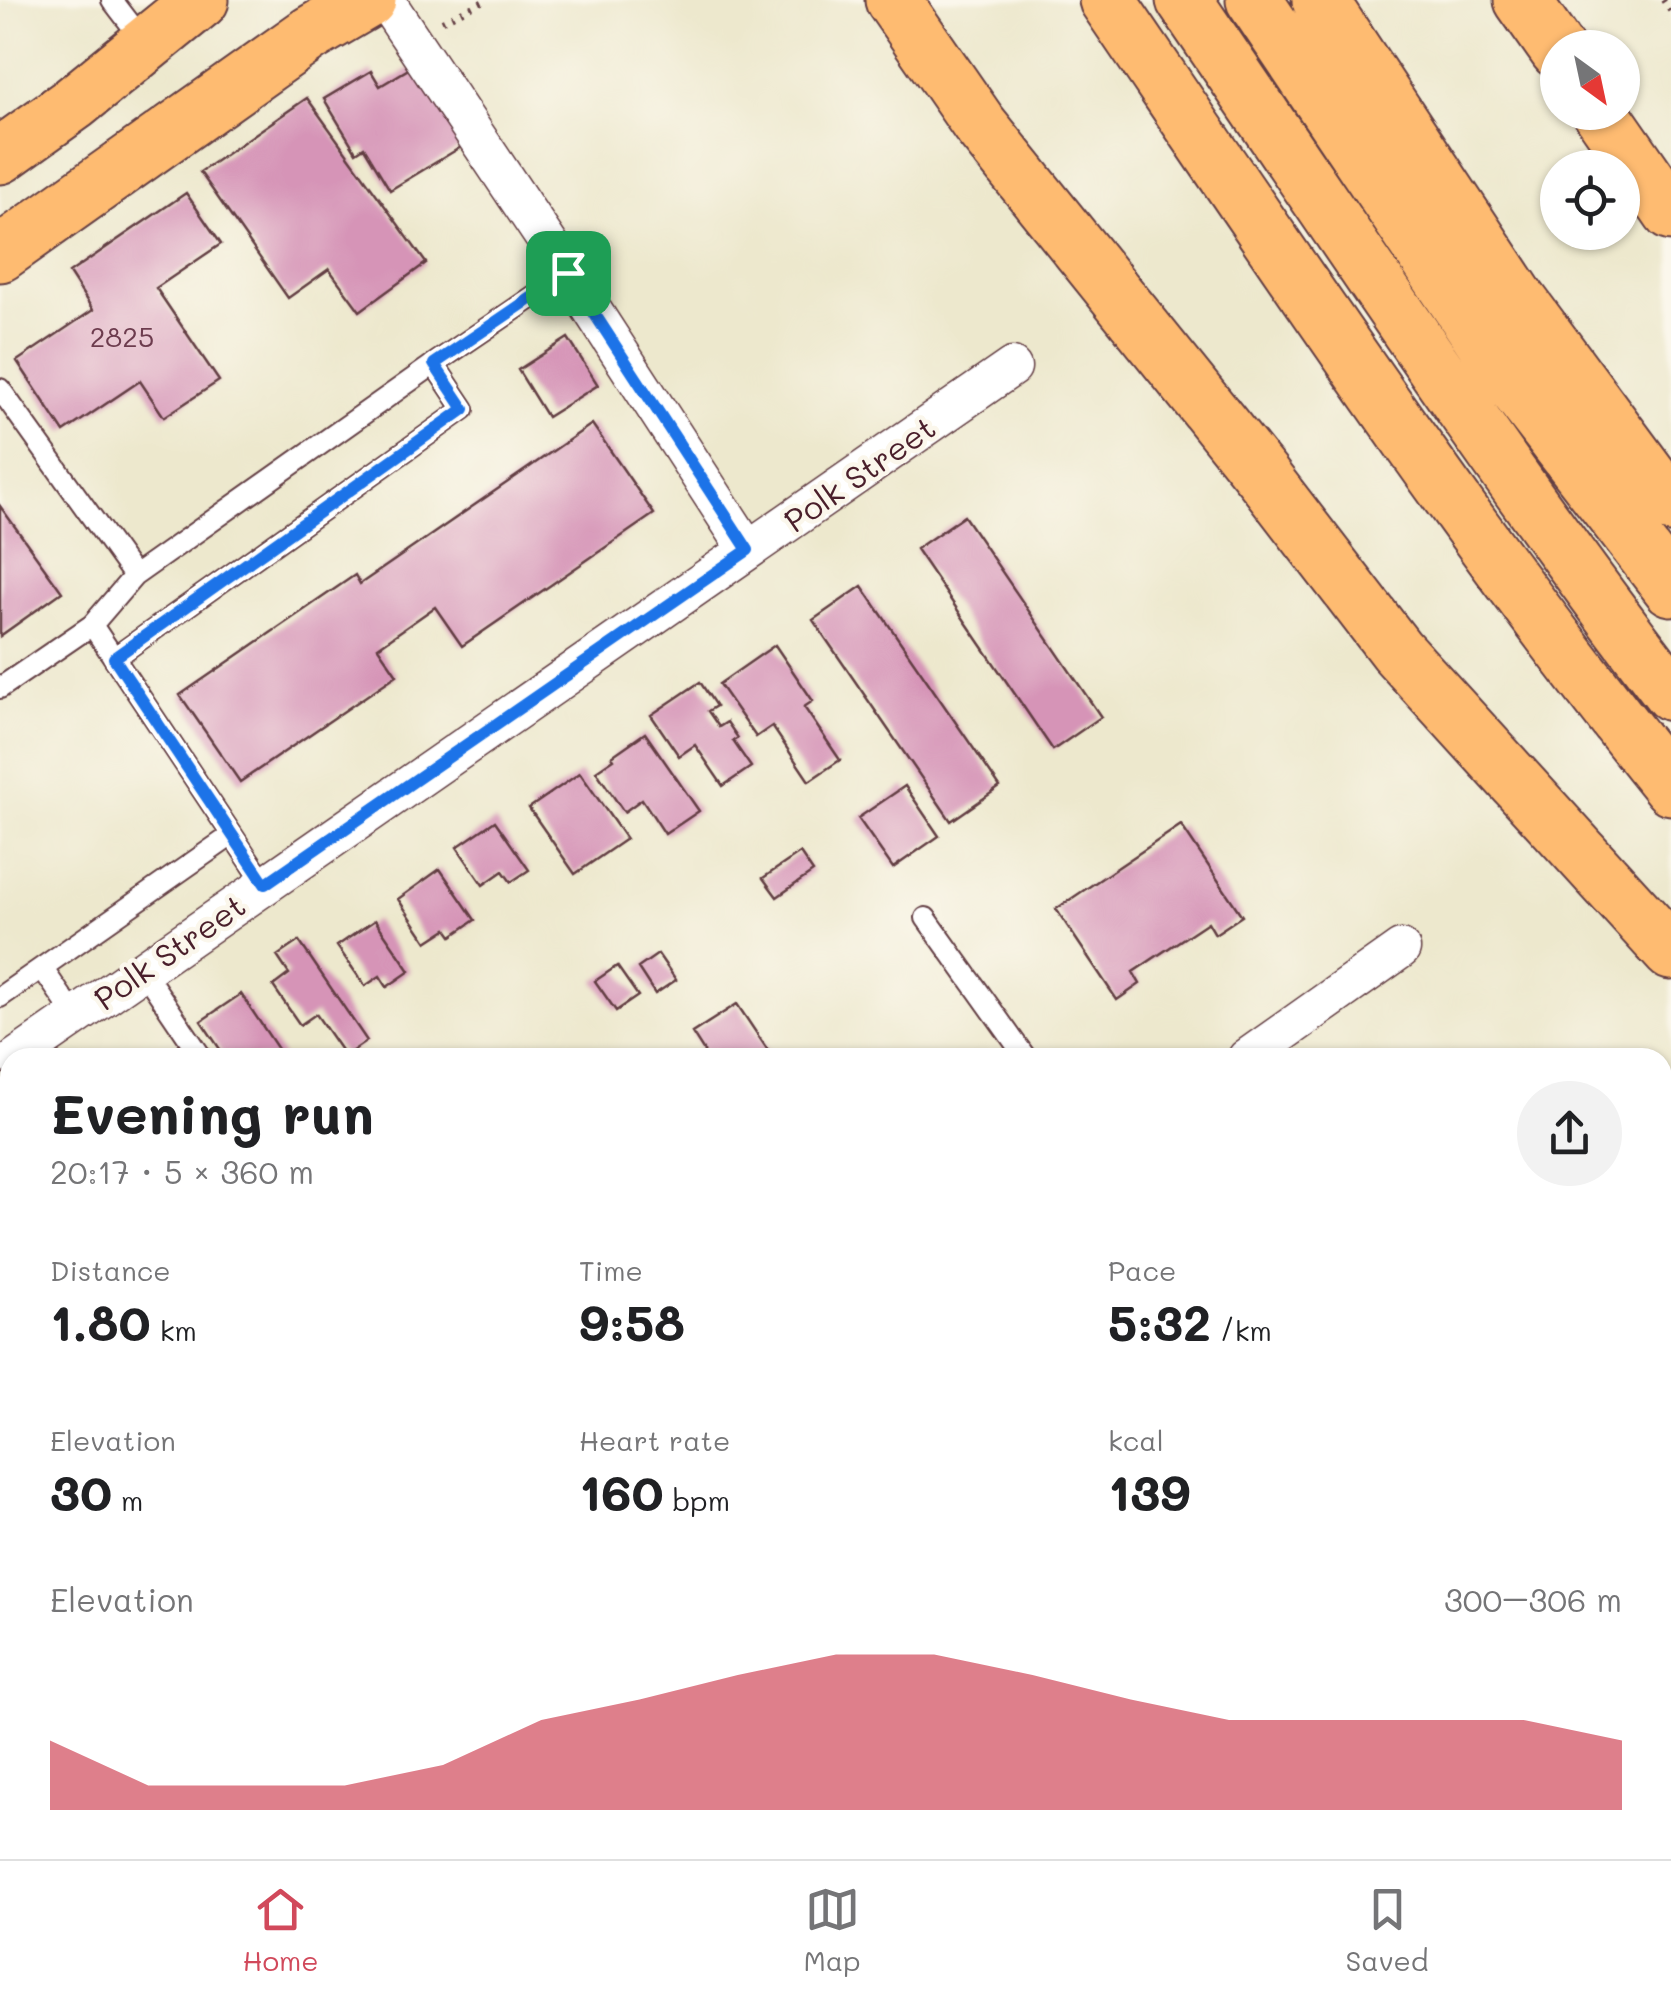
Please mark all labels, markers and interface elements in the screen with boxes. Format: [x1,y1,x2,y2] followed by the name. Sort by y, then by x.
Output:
[1540,30,1640,130] north arrow
[1540,30,1640,250] map controls
[1540,150,1640,250] button: locate
[526,231,611,316] pin
[541,246,596,301] icon: arrive
[90,318,154,354] house number: 2825
[775,405,943,541] street label: Polk Street
[85,883,253,1019] street label: Polk Street
[50,1076,374,1148] text: Evening run
[1517,1081,1622,1186] button: share
[50,1150,314,1192] text: 20:17 · 5 × 360 m
[50,1252,171,1288] text: Distance
[579,1252,643,1288] text: Time
[1108,1252,1176,1288] text: Pace
[50,1288,151,1354] text: 1.80
[579,1288,685,1354] text: 9:58
[1108,1288,1211,1354] text: 5:32
[151,1312,197,1348] text: km
[1211,1312,1272,1348] text: /km
[50,1422,176,1458] text: Elevation
[579,1422,730,1458] text: Heart rate
[1108,1422,1164,1458] text: kcal
[50,1458,112,1524] text: 30
[579,1458,664,1524] text: 160
[1108,1458,1190,1524] text: 139
[112,1482,143,1518] text: m
[664,1482,730,1518] text: bpm
[50,1578,194,1620] text: Elevation
[1444,1578,1622,1620] text: 300–306 m
[242,1882,319,1978] tab: Home
[804,1882,861,1978] tab: Map
[1345,1882,1429,1978] tab: Saved

